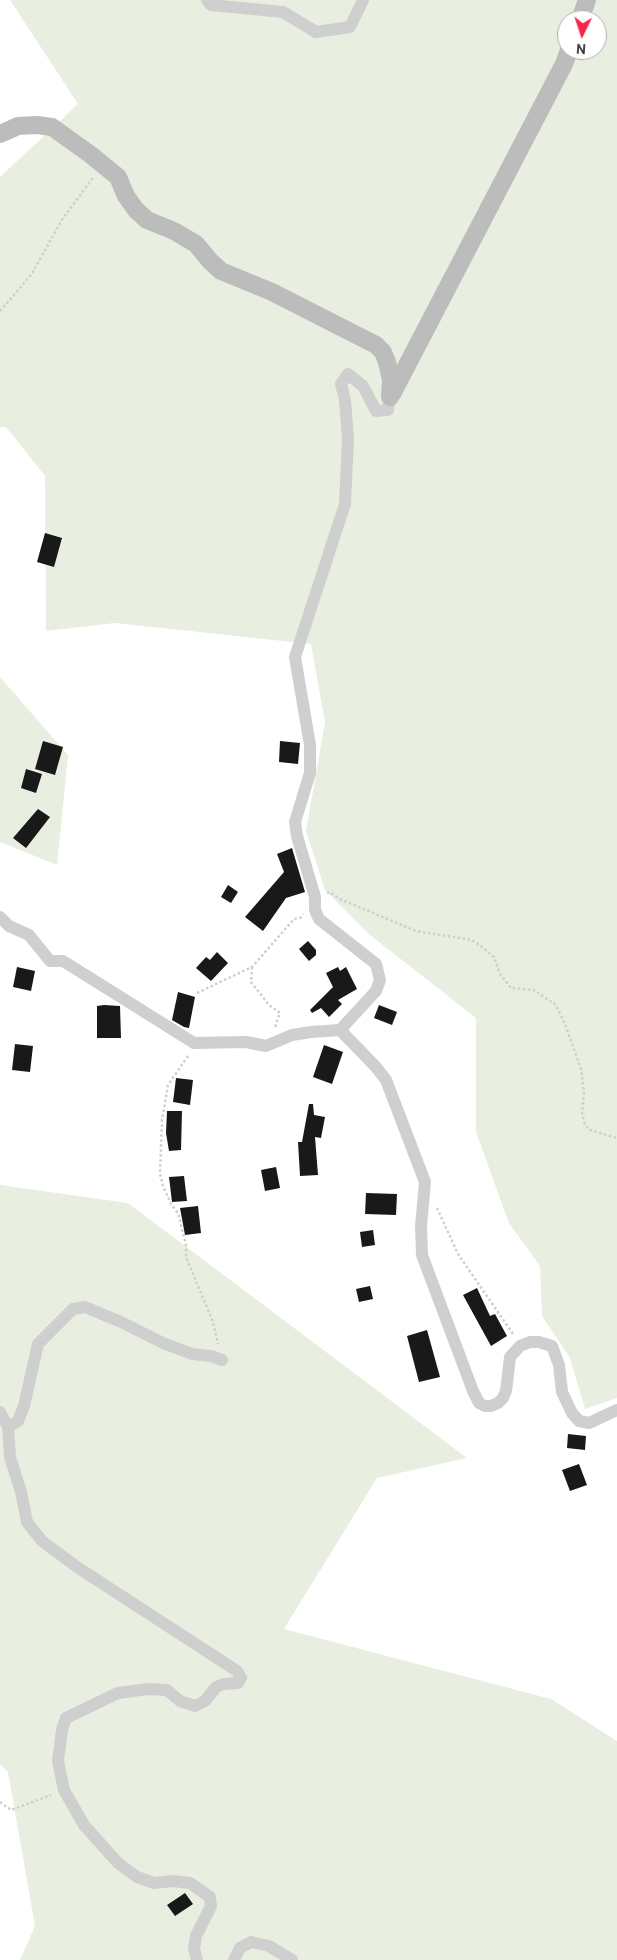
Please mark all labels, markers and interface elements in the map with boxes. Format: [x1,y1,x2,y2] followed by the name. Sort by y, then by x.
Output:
[557,10,607,60] north arrow
[575,40,587,58] text: N

